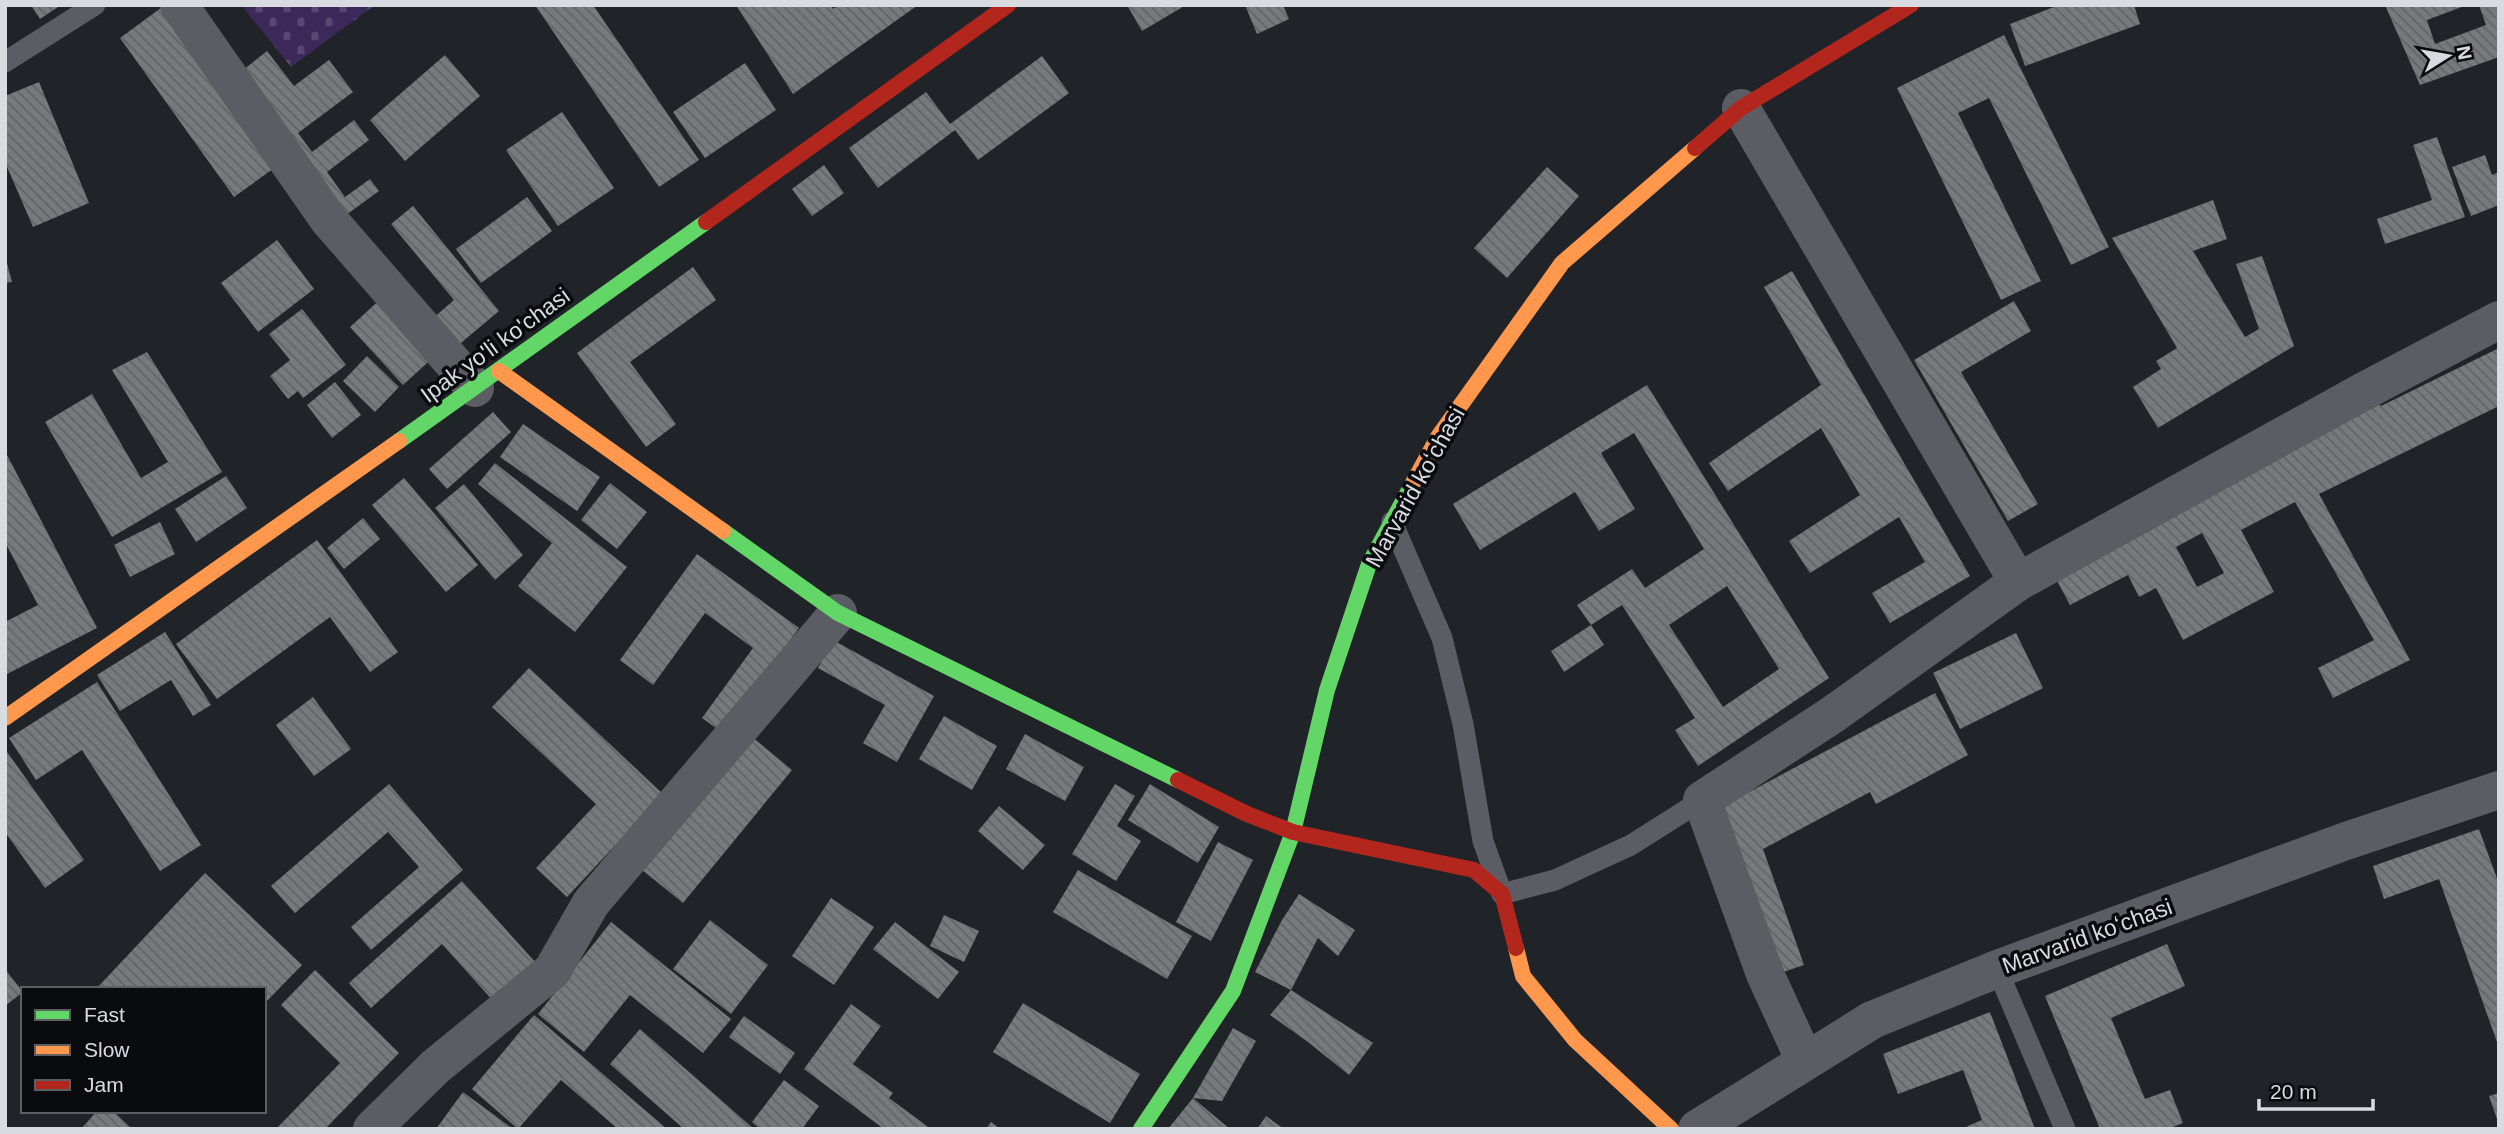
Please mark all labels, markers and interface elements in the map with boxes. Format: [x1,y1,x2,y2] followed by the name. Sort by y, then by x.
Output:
[2413,21,2483,91] north arrow
[2453,44,2476,62] text: N
[416,282,574,408] street label: Ipak yo'li ko'chasi
[1360,402,1470,572] street label: Marvarid koʻchasi
[1998,893,2176,979] street label: Marvarid koʻchasi
[21,987,266,1113] legend
[84,1003,125,1026] text: Fast
[84,1038,130,1061] text: Slow
[2259,1068,2373,1112] scale bar
[84,1073,124,1096] text: Jam
[2270,1080,2317,1103] text: 20 m

